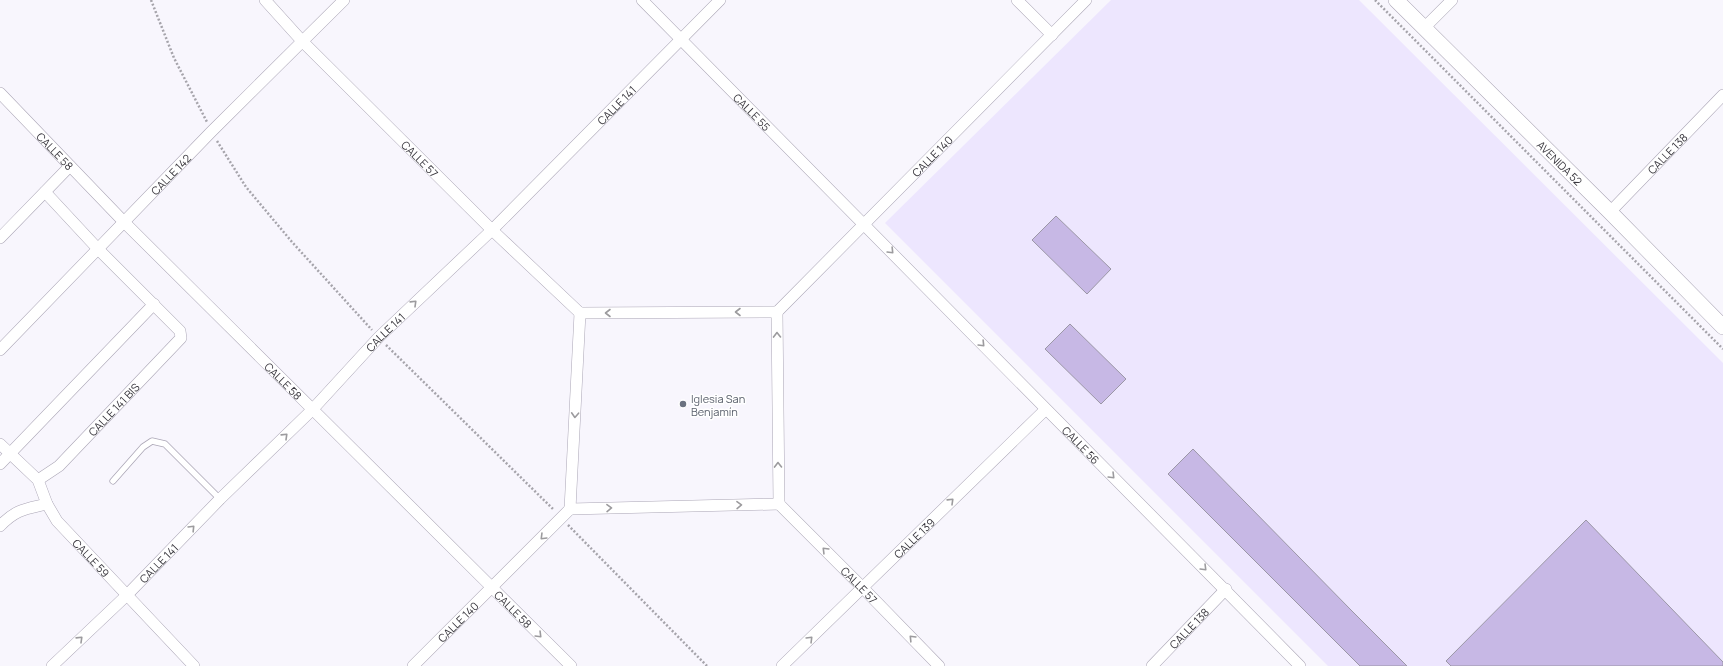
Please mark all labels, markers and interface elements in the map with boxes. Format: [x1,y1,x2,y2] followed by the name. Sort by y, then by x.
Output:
[593,82,639,128] street label: CALLE 141
[730,90,774,134] street label: CALLE 55
[34,128,77,173] street label: CALLE 58
[1644,129,1690,177] street label: CALLE 138
[908,132,955,179] street label: CALLE 140
[399,137,442,180] street label: CALLE 57
[1534,137,1586,188] street label: AVENIDA 52
[147,150,194,198] street label: CALLE 142
[886,246,894,254] one-way arrow
[410,301,417,308] one-way arrow
[735,308,741,316] one-way arrow
[362,309,408,354] street label: CALLE 141
[605,309,611,317] one-way arrow
[773,332,781,338] one-way arrow
[977,339,984,347] one-way arrow
[262,359,306,403] street label: CALLE 58
[85,379,142,439] street label: CALLE 141 BIS
[691,391,745,419] place label: Iglesia San Benjamín
[678,399,688,409] marker: Iglesia San Benjamín
[571,412,579,418] one-way arrow
[1059,422,1103,467] street label: CALLE 56
[280,434,288,441] one-way arrow
[774,462,782,468] one-way arrow
[1107,472,1115,479] one-way arrow
[946,498,954,506] one-way arrow
[736,501,742,509] one-way arrow
[606,504,612,512] one-way arrow
[890,514,938,561] street label: CALLE 139
[187,525,195,533] one-way arrow
[540,532,548,540] one-way arrow
[70,535,113,580] street label: CALLE 59
[136,540,181,586] street label: CALLE 141
[822,547,830,554] one-way arrow
[838,563,881,606] street label: CALLE 57
[1200,563,1207,571] one-way arrow
[492,587,536,631] street label: CALLE 58
[434,598,481,645] street label: CALLE 140
[1166,604,1212,651] street label: CALLE 138
[534,630,542,638] one-way arrow
[909,635,917,643] one-way arrow
[75,636,83,644] one-way arrow
[805,636,813,644] one-way arrow

